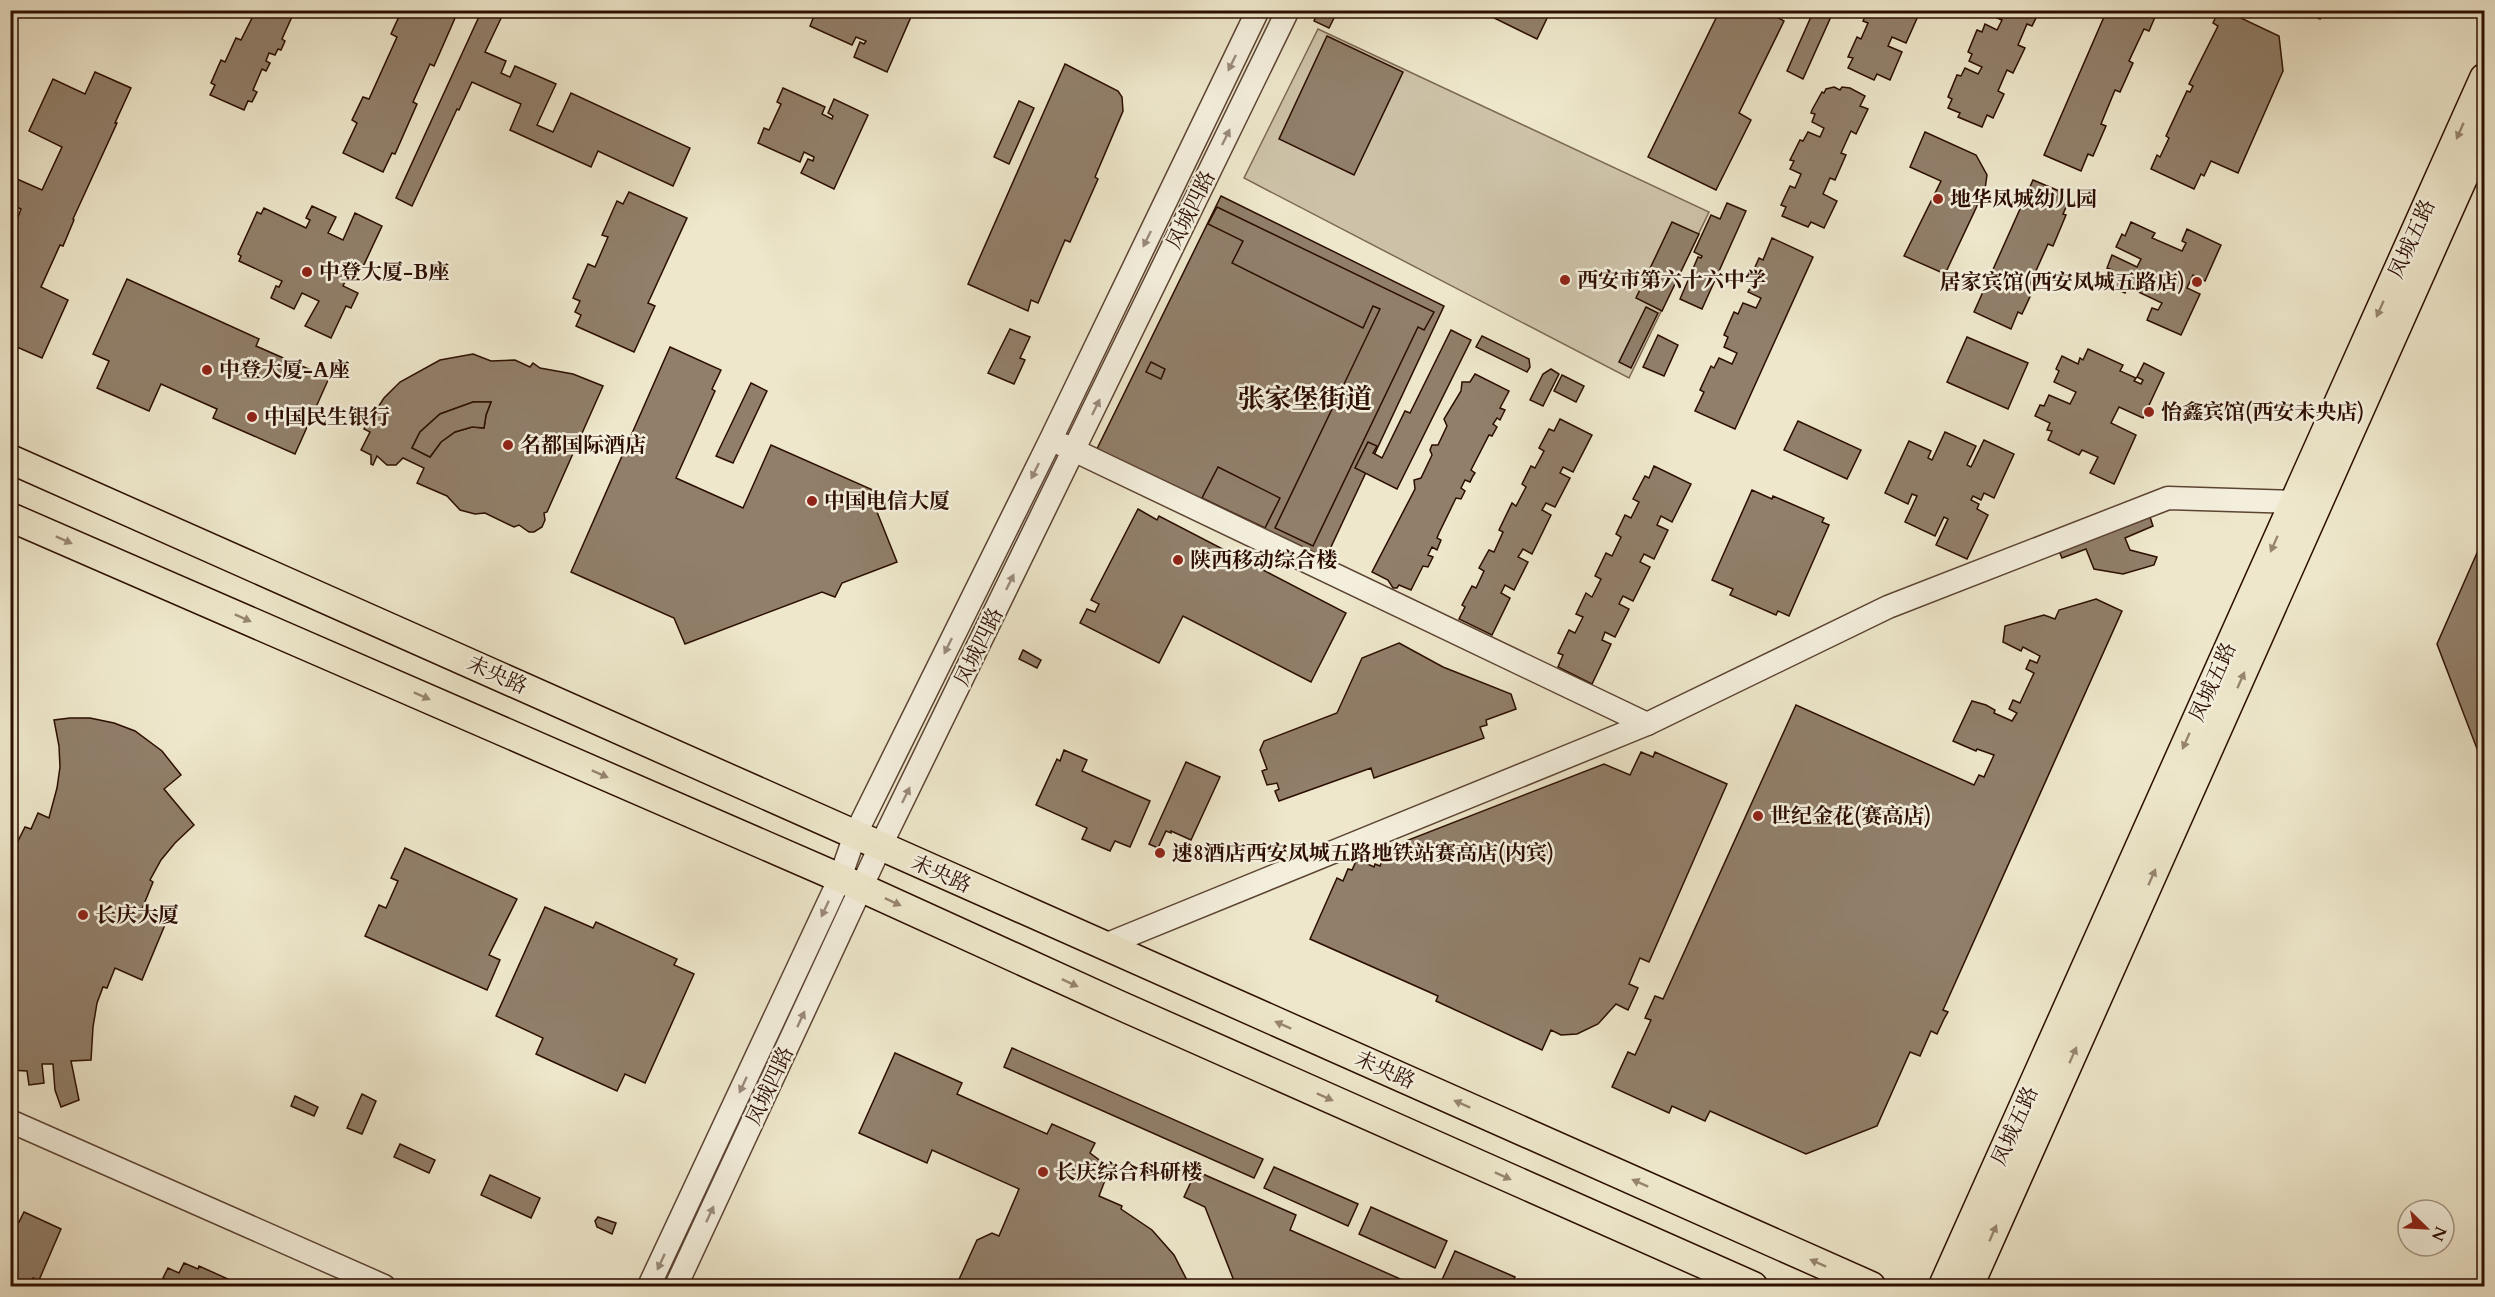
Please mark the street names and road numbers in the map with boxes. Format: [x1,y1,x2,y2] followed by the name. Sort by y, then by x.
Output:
[1160,166,1222,254] street label: 凤城四路
[2382,195,2442,283] street label: 凤城五路
[948,603,1010,691] street label: 凤城四路
[2183,638,2243,726] street label: 凤城五路
[462,649,532,701] street label: 未央路
[906,848,976,900] street label: 未央路
[739,1042,801,1130] street label: 凤城四路
[1350,1044,1420,1096] street label: 未央路
[1985,1082,2045,1170] street label: 凤城五路

